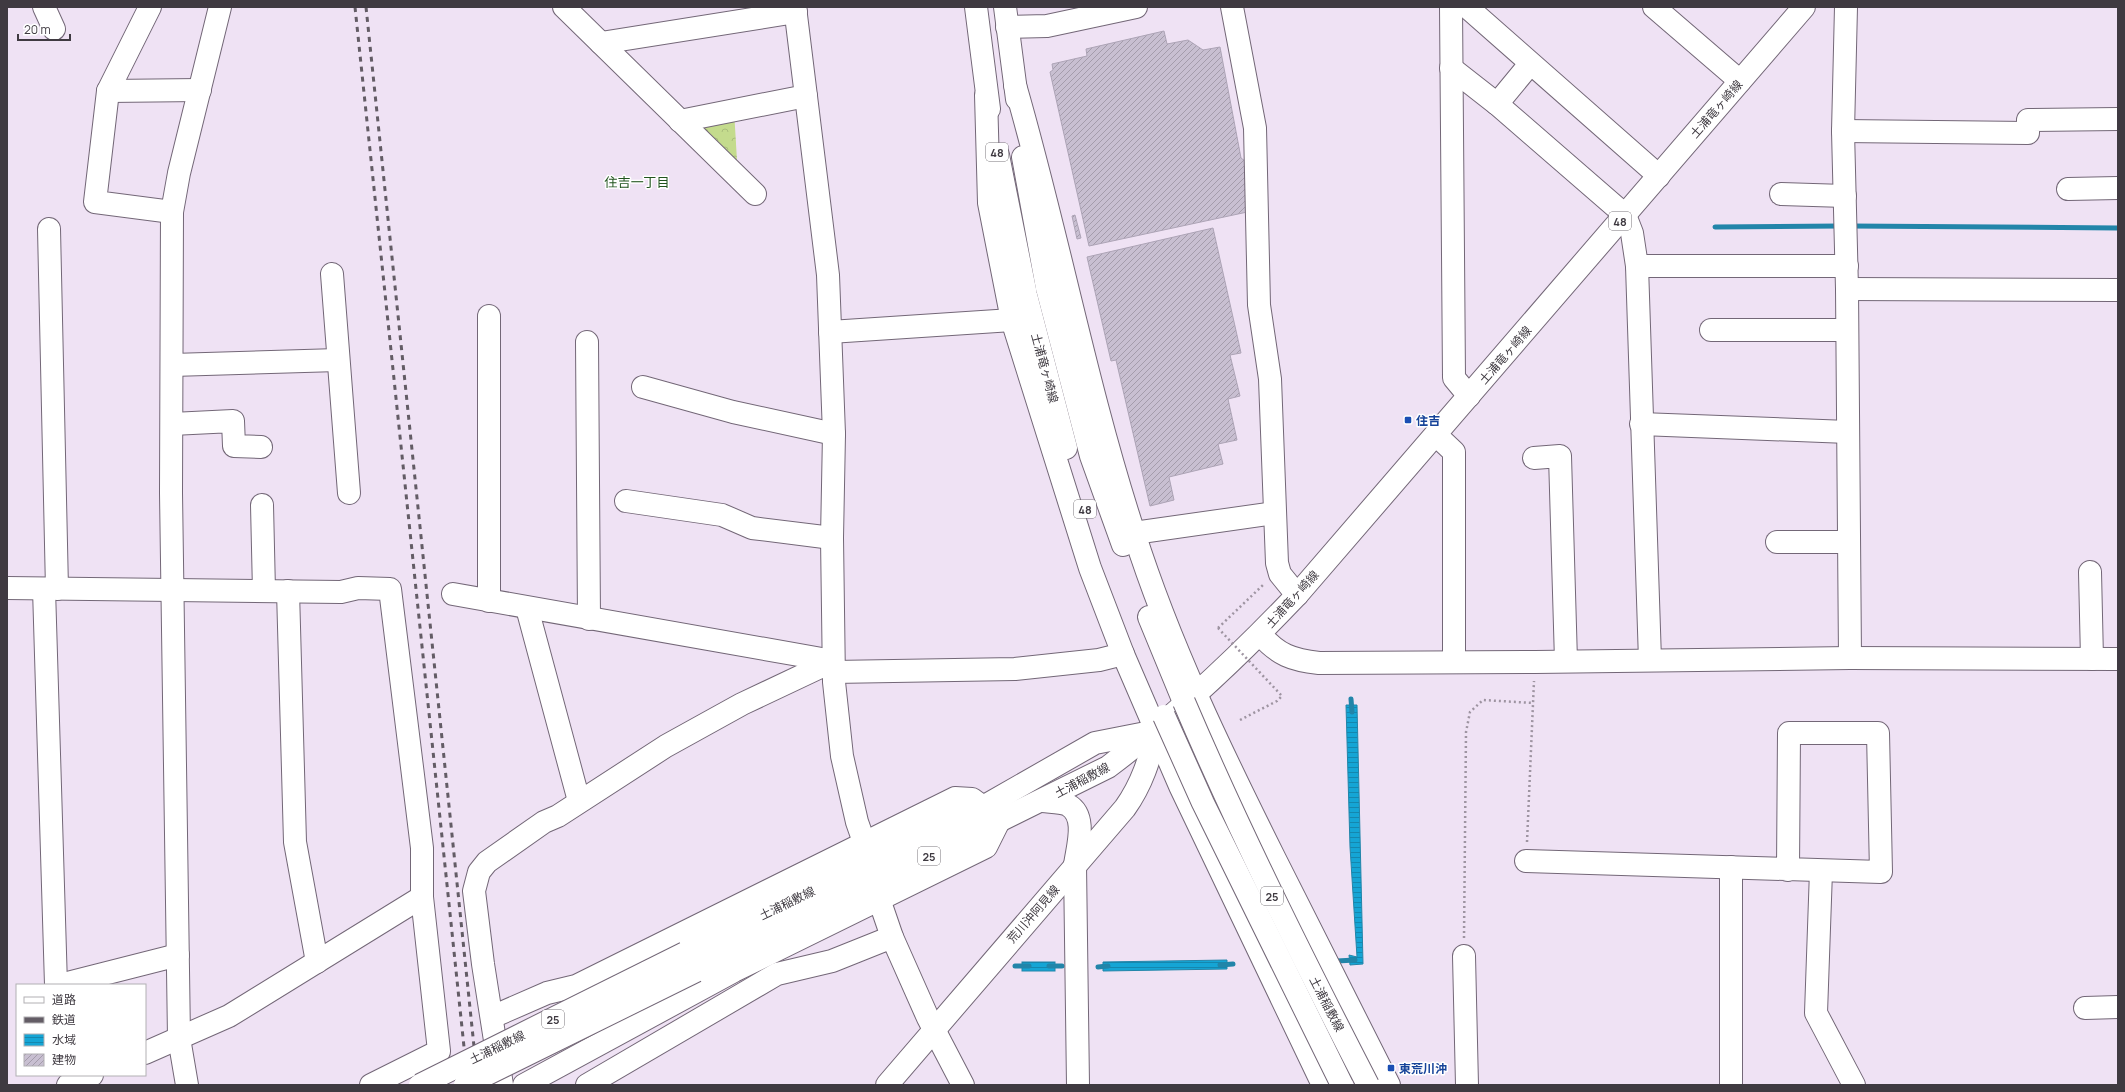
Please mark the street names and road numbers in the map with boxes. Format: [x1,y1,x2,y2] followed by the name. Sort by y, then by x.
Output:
[1686,76,1746,142] street label: 土浦竜ヶ崎線
[986,143,1008,161] road number: 48
[1609,212,1631,230] road number: 48
[1475,322,1535,388] street label: 土浦竜ヶ崎線
[1027,331,1063,405] street label: 土浦竜ヶ崎線
[1074,500,1096,518] road number: 48
[1262,567,1322,631] street label: 土浦竜ヶ崎線
[1052,758,1112,802] street label: 土浦稲敷線
[918,847,940,865] road number: 25
[1003,881,1063,947] street label: 荒川沖阿見線
[756,882,818,924] street label: 土浦稲敷線
[1261,887,1283,905] road number: 25
[1306,973,1348,1035] street label: 土浦稲敷線
[542,1010,564,1028] road number: 25
[466,1026,528,1068] street label: 土浦稲敷線

